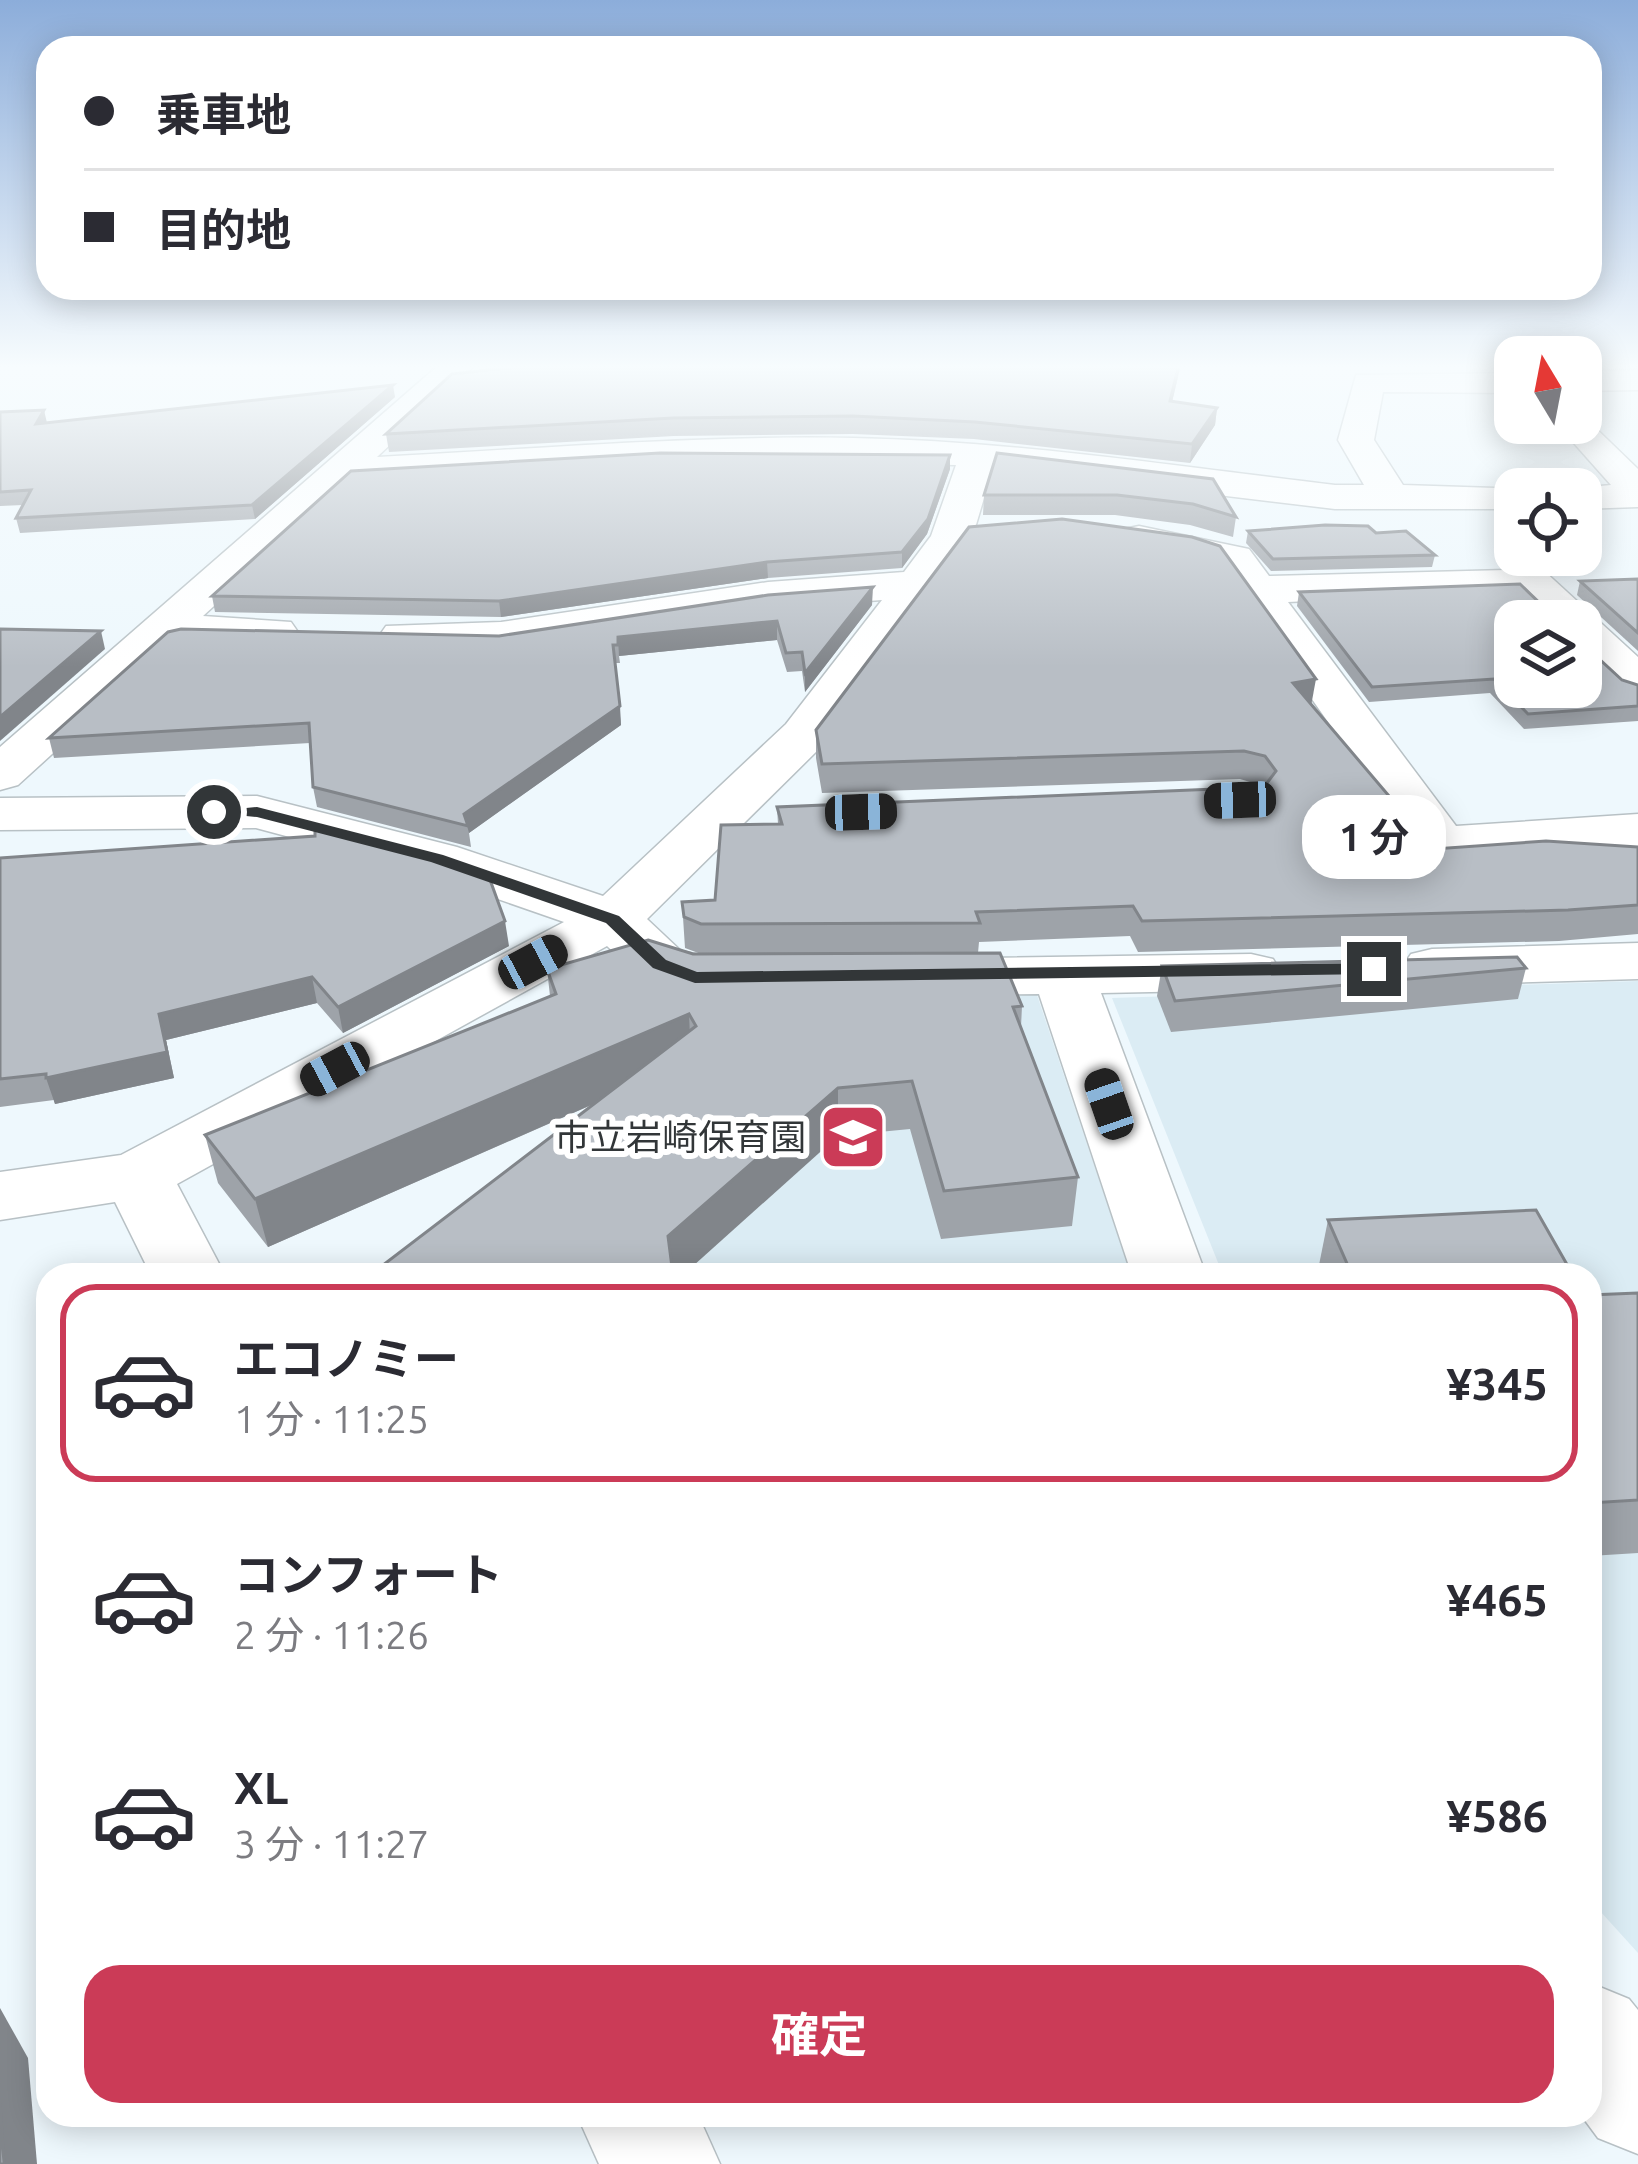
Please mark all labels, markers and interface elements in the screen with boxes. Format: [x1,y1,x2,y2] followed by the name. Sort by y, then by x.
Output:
[156,89,291,140] text: 乗車地
[156,204,291,255] text: 目的地
[1494,336,1602,444] north arrow
[1494,336,1602,708] map controls
[1494,468,1602,576] button: locate
[1494,600,1602,708] button: layers
[1203,781,1277,819] car
[187,785,241,839] route start
[824,793,898,831] car
[1302,795,1446,879] callout: 1 分
[1339,815,1409,858] text: 1 分
[493,929,573,995] car
[1347,942,1401,996] route end
[295,1036,375,1102] car
[1080,1064,1138,1144] car
[818,1102,888,1172] school or university icon: 市立岩崎保育園
[554,1116,806,1157] place label: 市立岩崎保育園
[90,1329,198,1437] icon: car
[234,1333,459,1384] text: エコノミー
[1446,1358,1548,1409] text: ¥345
[234,1397,429,1440] text: 1 分 · 11:25
[90,1545,198,1653] icon: car
[234,1549,503,1600] text: コンフォート
[1446,1574,1548,1625] text: ¥465
[234,1613,429,1656] text: 2 分 · 11:26
[90,1761,198,1869] icon: car
[234,1762,288,1813] text: XL
[1446,1790,1548,1841] text: ¥586
[234,1822,429,1865] text: 3 分 · 11:27
[84,1965,1554,2103] button: 確定

